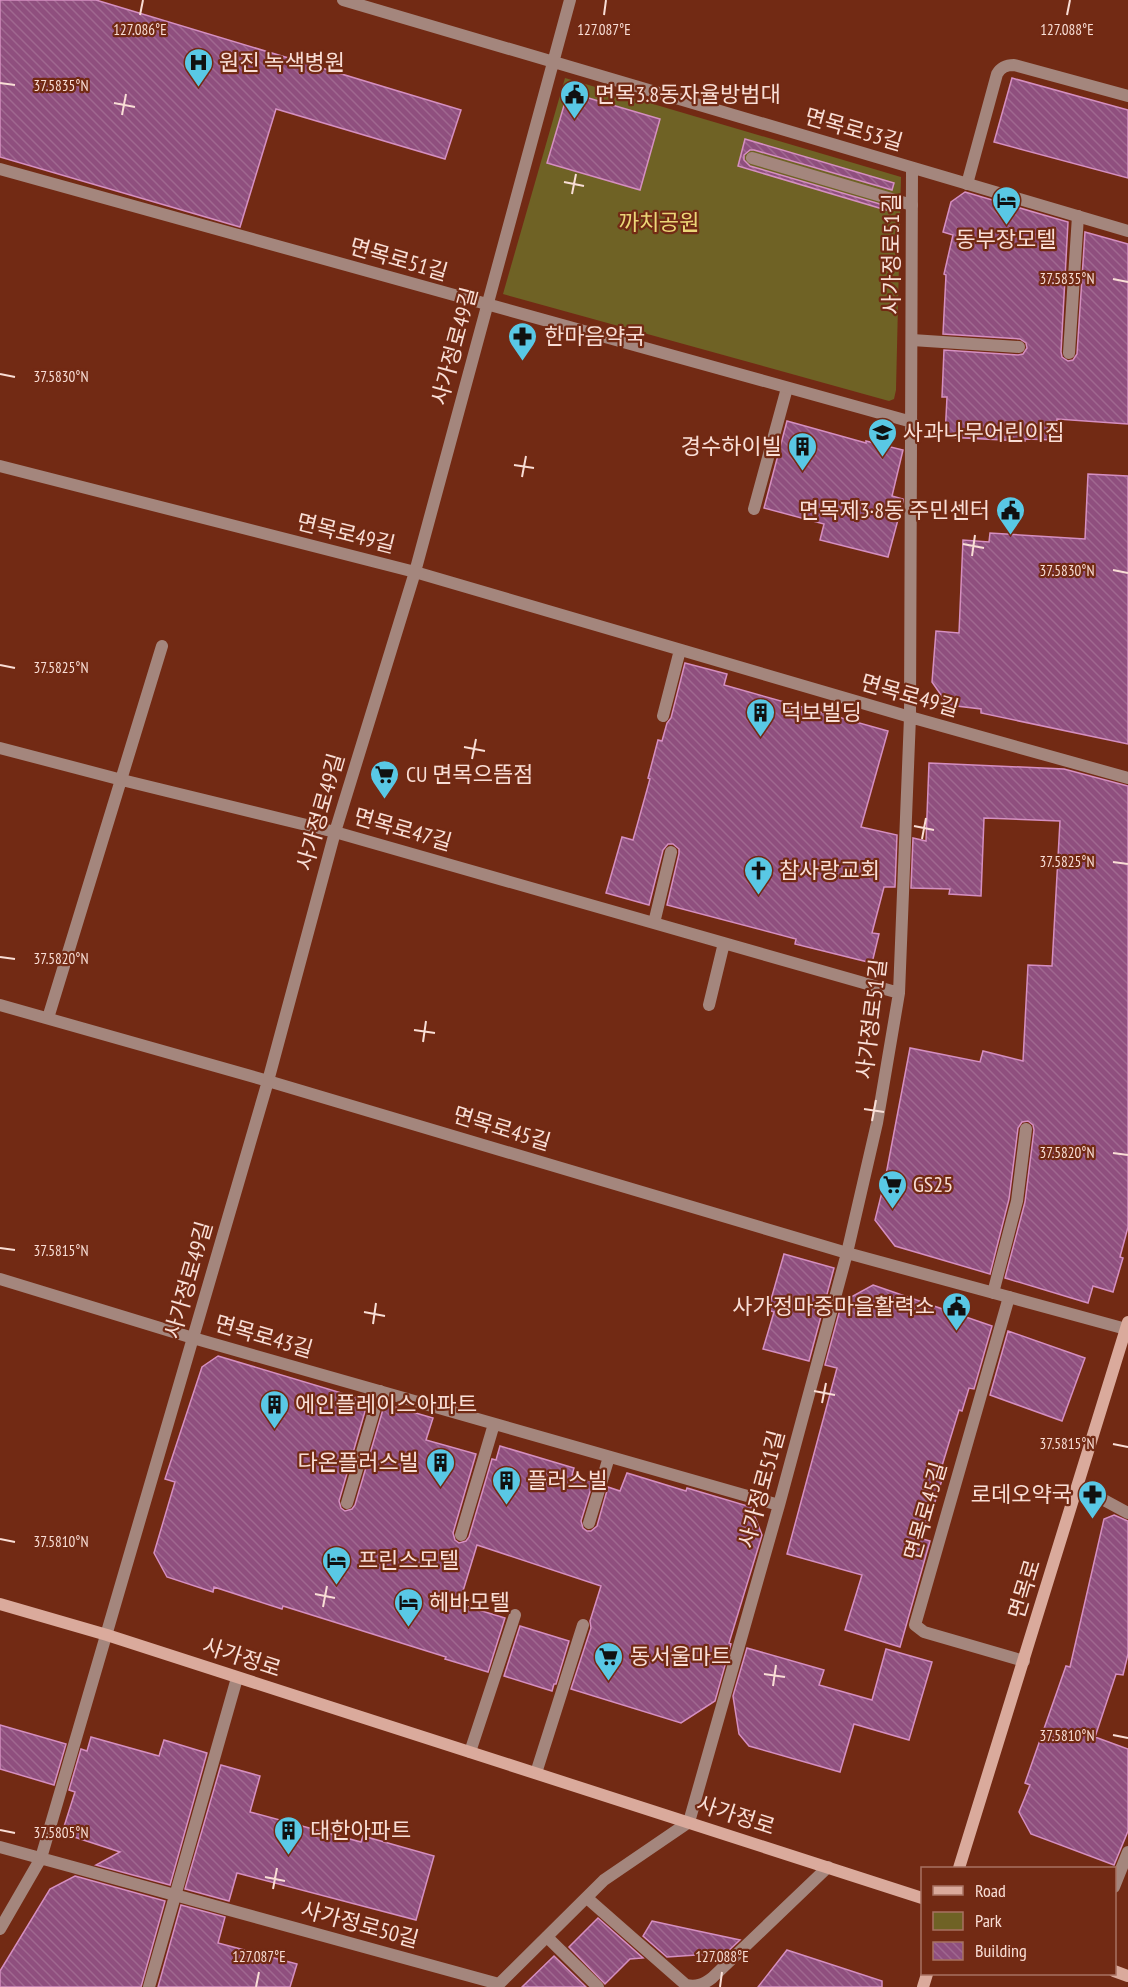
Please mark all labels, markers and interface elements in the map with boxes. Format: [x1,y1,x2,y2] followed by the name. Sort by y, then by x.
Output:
[113,20,167,39] text: 127.086°E
[577,20,631,39] text: 127.087°E
[1040,20,1094,39] text: 127.088°E
[182,46,214,88] hospital icon: 원진 녹색병원
[219,48,345,76] place label: 원진 녹색병원
[33,76,89,95] text: 37.5835°N
[558,78,590,120] public building icon: 면목3.8동자율방범대
[595,80,781,108] place label: 면목3.8동자율방범대
[802,102,906,156] street label: 면목로53길
[990,184,1022,226] hotel icon: 동부장모텔
[877,193,905,315] street label: 사가정로51길
[619,208,699,236] park label: 까치공원
[955,225,1057,253] place label: 동부장모텔
[347,232,451,286] street label: 면목로51길
[1039,269,1095,288] text: 37.5835°N
[425,284,483,408] street label: 사가정로49길
[507,320,539,362] pharmacy icon: 한마음약국
[544,322,645,350] place label: 한마음약국
[33,367,89,386] text: 37.5830°N
[866,416,898,458] school or university icon: 사과나무어린이집
[903,418,1065,446] place label: 사과나무어린이집
[787,430,819,472] building icon: 경수하이빌
[681,432,782,460] place label: 경수하이빌
[995,494,1027,536] public building icon: 면목제3·8동 주민센터
[799,496,990,524] place label: 면목제3·8동 주민센터
[294,507,398,559] street label: 면목로49길
[1039,561,1095,580] text: 37.5830°N
[33,658,89,677] text: 37.5825°N
[858,668,962,722] street label: 면목로49길
[744,696,776,738] building icon: 덕보빌딩
[781,698,862,726] place label: 덕보빌딩
[290,750,350,874] street label: 사가정로49길
[369,758,401,800] supermarket icon: CU 면목으뜸점
[406,760,533,788] place label: CU 면목으뜸점
[351,802,455,856] street label: 면목로47길
[1039,852,1095,871] text: 37.5825°N
[742,854,774,896] church icon: 참사랑교회
[779,856,880,884] place label: 참사랑교회
[33,949,89,968] text: 37.5820°N
[850,957,892,1081] street label: 사가정로51길
[450,1100,554,1156] street label: 면목로45길
[1039,1143,1095,1162] text: 37.5820°N
[876,1168,908,1210] supermarket icon: GS25
[913,1170,953,1198] place label: GS25
[158,1218,218,1342] street label: 사가정로49길
[33,1241,89,1260] text: 37.5815°N
[940,1290,972,1332] public building icon: 사가정마중마을활력소
[733,1292,935,1320] place label: 사가정마중마을활력소
[212,1309,316,1363] street label: 면목로43길
[258,1388,290,1430] building icon: 에인플레이스아파트
[295,1390,477,1418] place label: 에인플레이스아파트
[732,1427,790,1551] street label: 사가정로51길
[1039,1434,1095,1453] text: 37.5815°N
[424,1446,456,1488] building icon: 다온플러스빌
[298,1448,419,1476] place label: 다온플러스빌
[898,1459,952,1563] street label: 면목로45길
[490,1464,522,1506] building icon: 플러스빌
[527,1466,608,1494] place label: 플러스빌
[1077,1478,1109,1520] pharmacy icon: 로데오약국
[971,1480,1072,1508] place label: 로데오약국
[33,1532,89,1551] text: 37.5810°N
[321,1544,353,1586] hotel icon: 프린스모텔
[358,1546,459,1574] place label: 프린스모텔
[1002,1556,1046,1622] street label: 면목로
[392,1586,424,1628] hotel icon: 헤바모텔
[429,1588,510,1616] place label: 헤바모텔
[199,1631,285,1683] street label: 사가정로
[593,1640,625,1682] supermarket icon: 동서울마트
[630,1642,731,1670] place label: 동서울마트
[1039,1726,1095,1745] text: 37.5810°N
[693,1789,779,1841] street label: 사가정로
[273,1814,305,1856] building icon: 대한아파트
[310,1816,411,1844] place label: 대한아파트
[33,1823,89,1842] text: 37.5805°N
[921,1867,1116,1975] legend
[975,1879,1006,1902] text: Road
[298,1895,422,1953] street label: 사가정로50길
[975,1909,1002,1932] text: Park
[975,1939,1027,1962] text: Building
[232,1947,286,1966] text: 127.087°E
[695,1947,749,1966] text: 127.088°E

